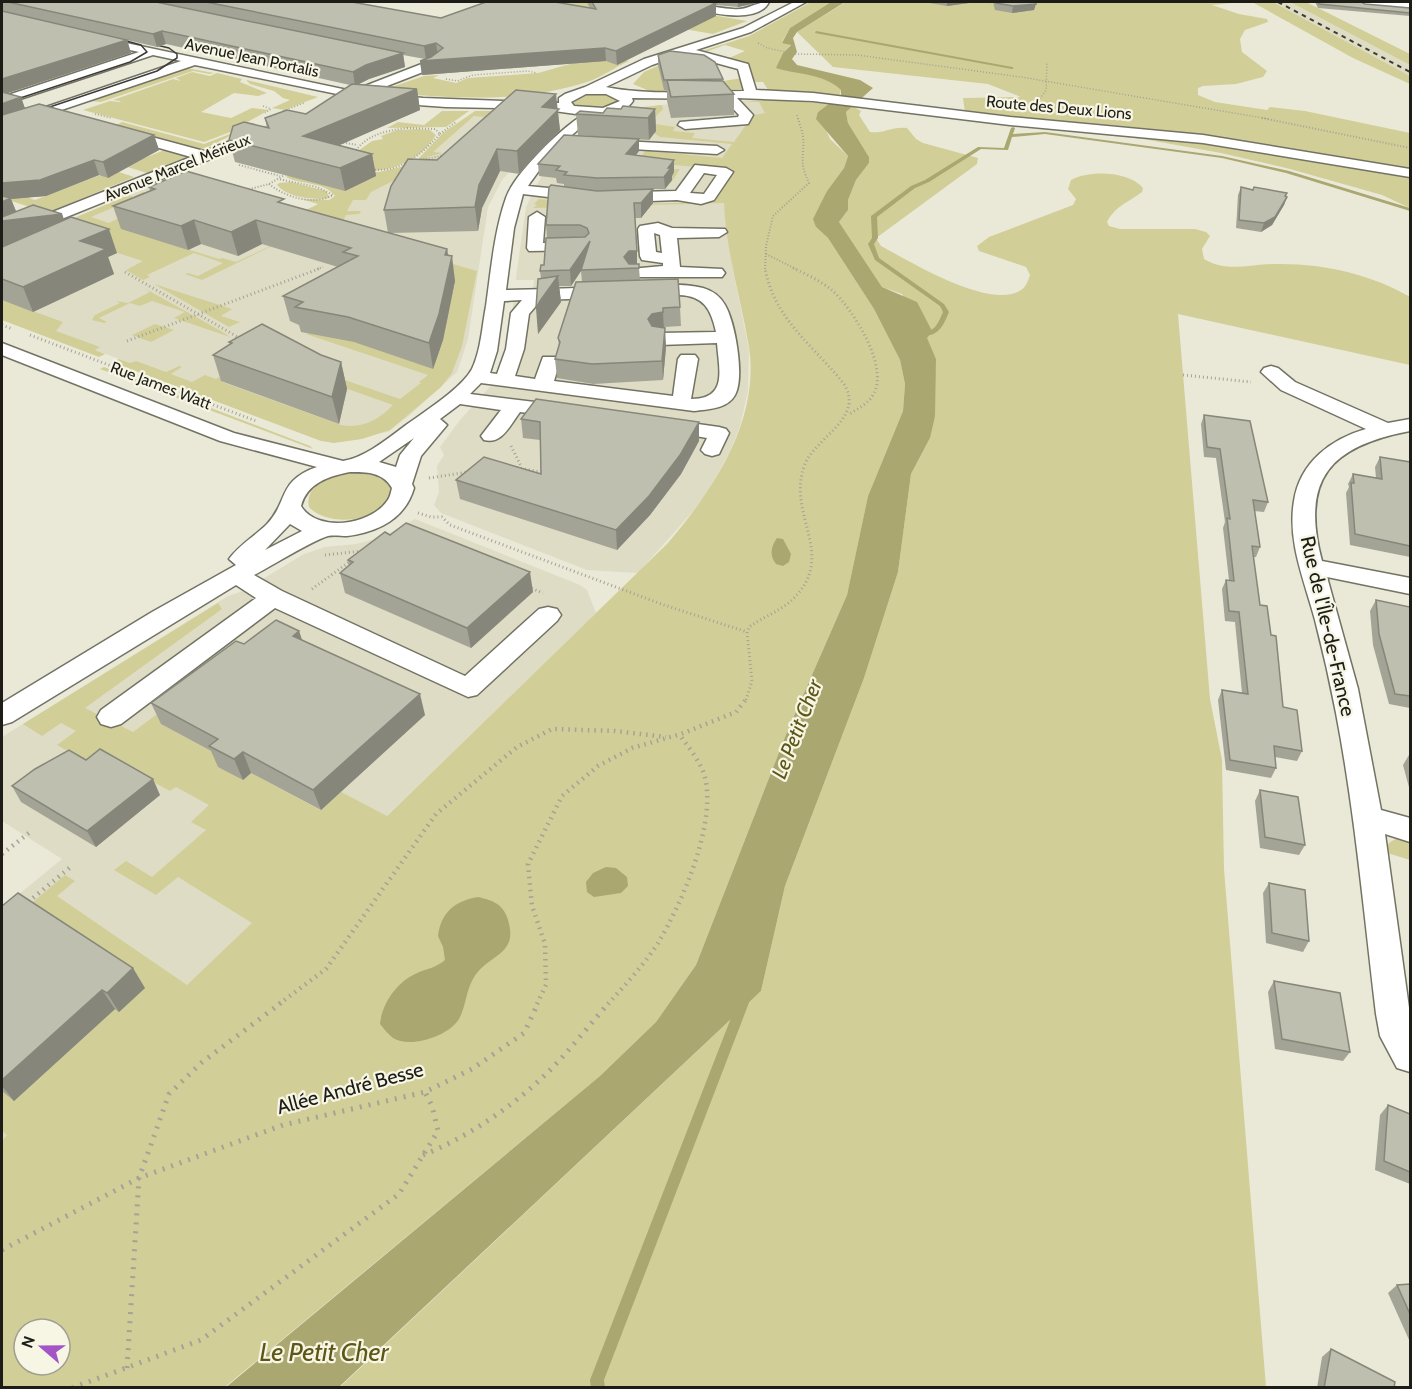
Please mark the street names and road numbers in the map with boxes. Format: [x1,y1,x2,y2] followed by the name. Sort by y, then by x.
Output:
[183,34,321,81] street label: Avenue Jean Portalis
[985,92,1133,123] street label: Route des Deux Lions
[101,129,253,206] street label: Avenue Marcel Mérieux
[108,358,214,414] street label: Rue James Watt
[1296,533,1360,719] street label: Rue de l'Île-de-France
[274,1057,426,1119] street label: Allée André Besse

